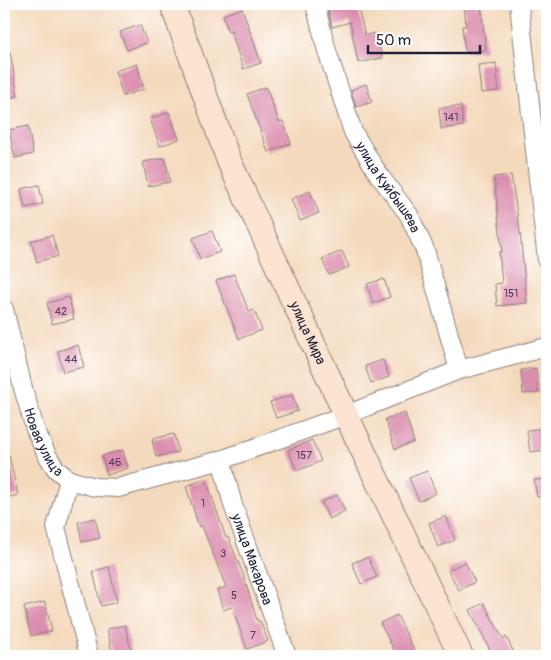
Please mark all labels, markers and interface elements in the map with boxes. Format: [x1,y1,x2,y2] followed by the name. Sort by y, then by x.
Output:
[368,22,481,54] scale bar
[376,31,411,50] text: 50 m
[444,111,458,124] house number: 141
[352,137,424,235] street label: улица Куйбышева
[504,287,518,300] house number: 151
[286,298,330,367] street label: улица Мира
[55,305,67,318] house number: 42
[65,353,78,366] house number: 44
[21,405,67,480] street label: Новая улица
[296,449,312,462] house number: 157
[109,456,121,469] house number: 46
[201,497,205,510] house number: 1
[228,510,276,607] street label: улица Макарова
[220,547,226,560] house number: 3
[231,589,237,602] house number: 5
[250,629,256,642] house number: 7

